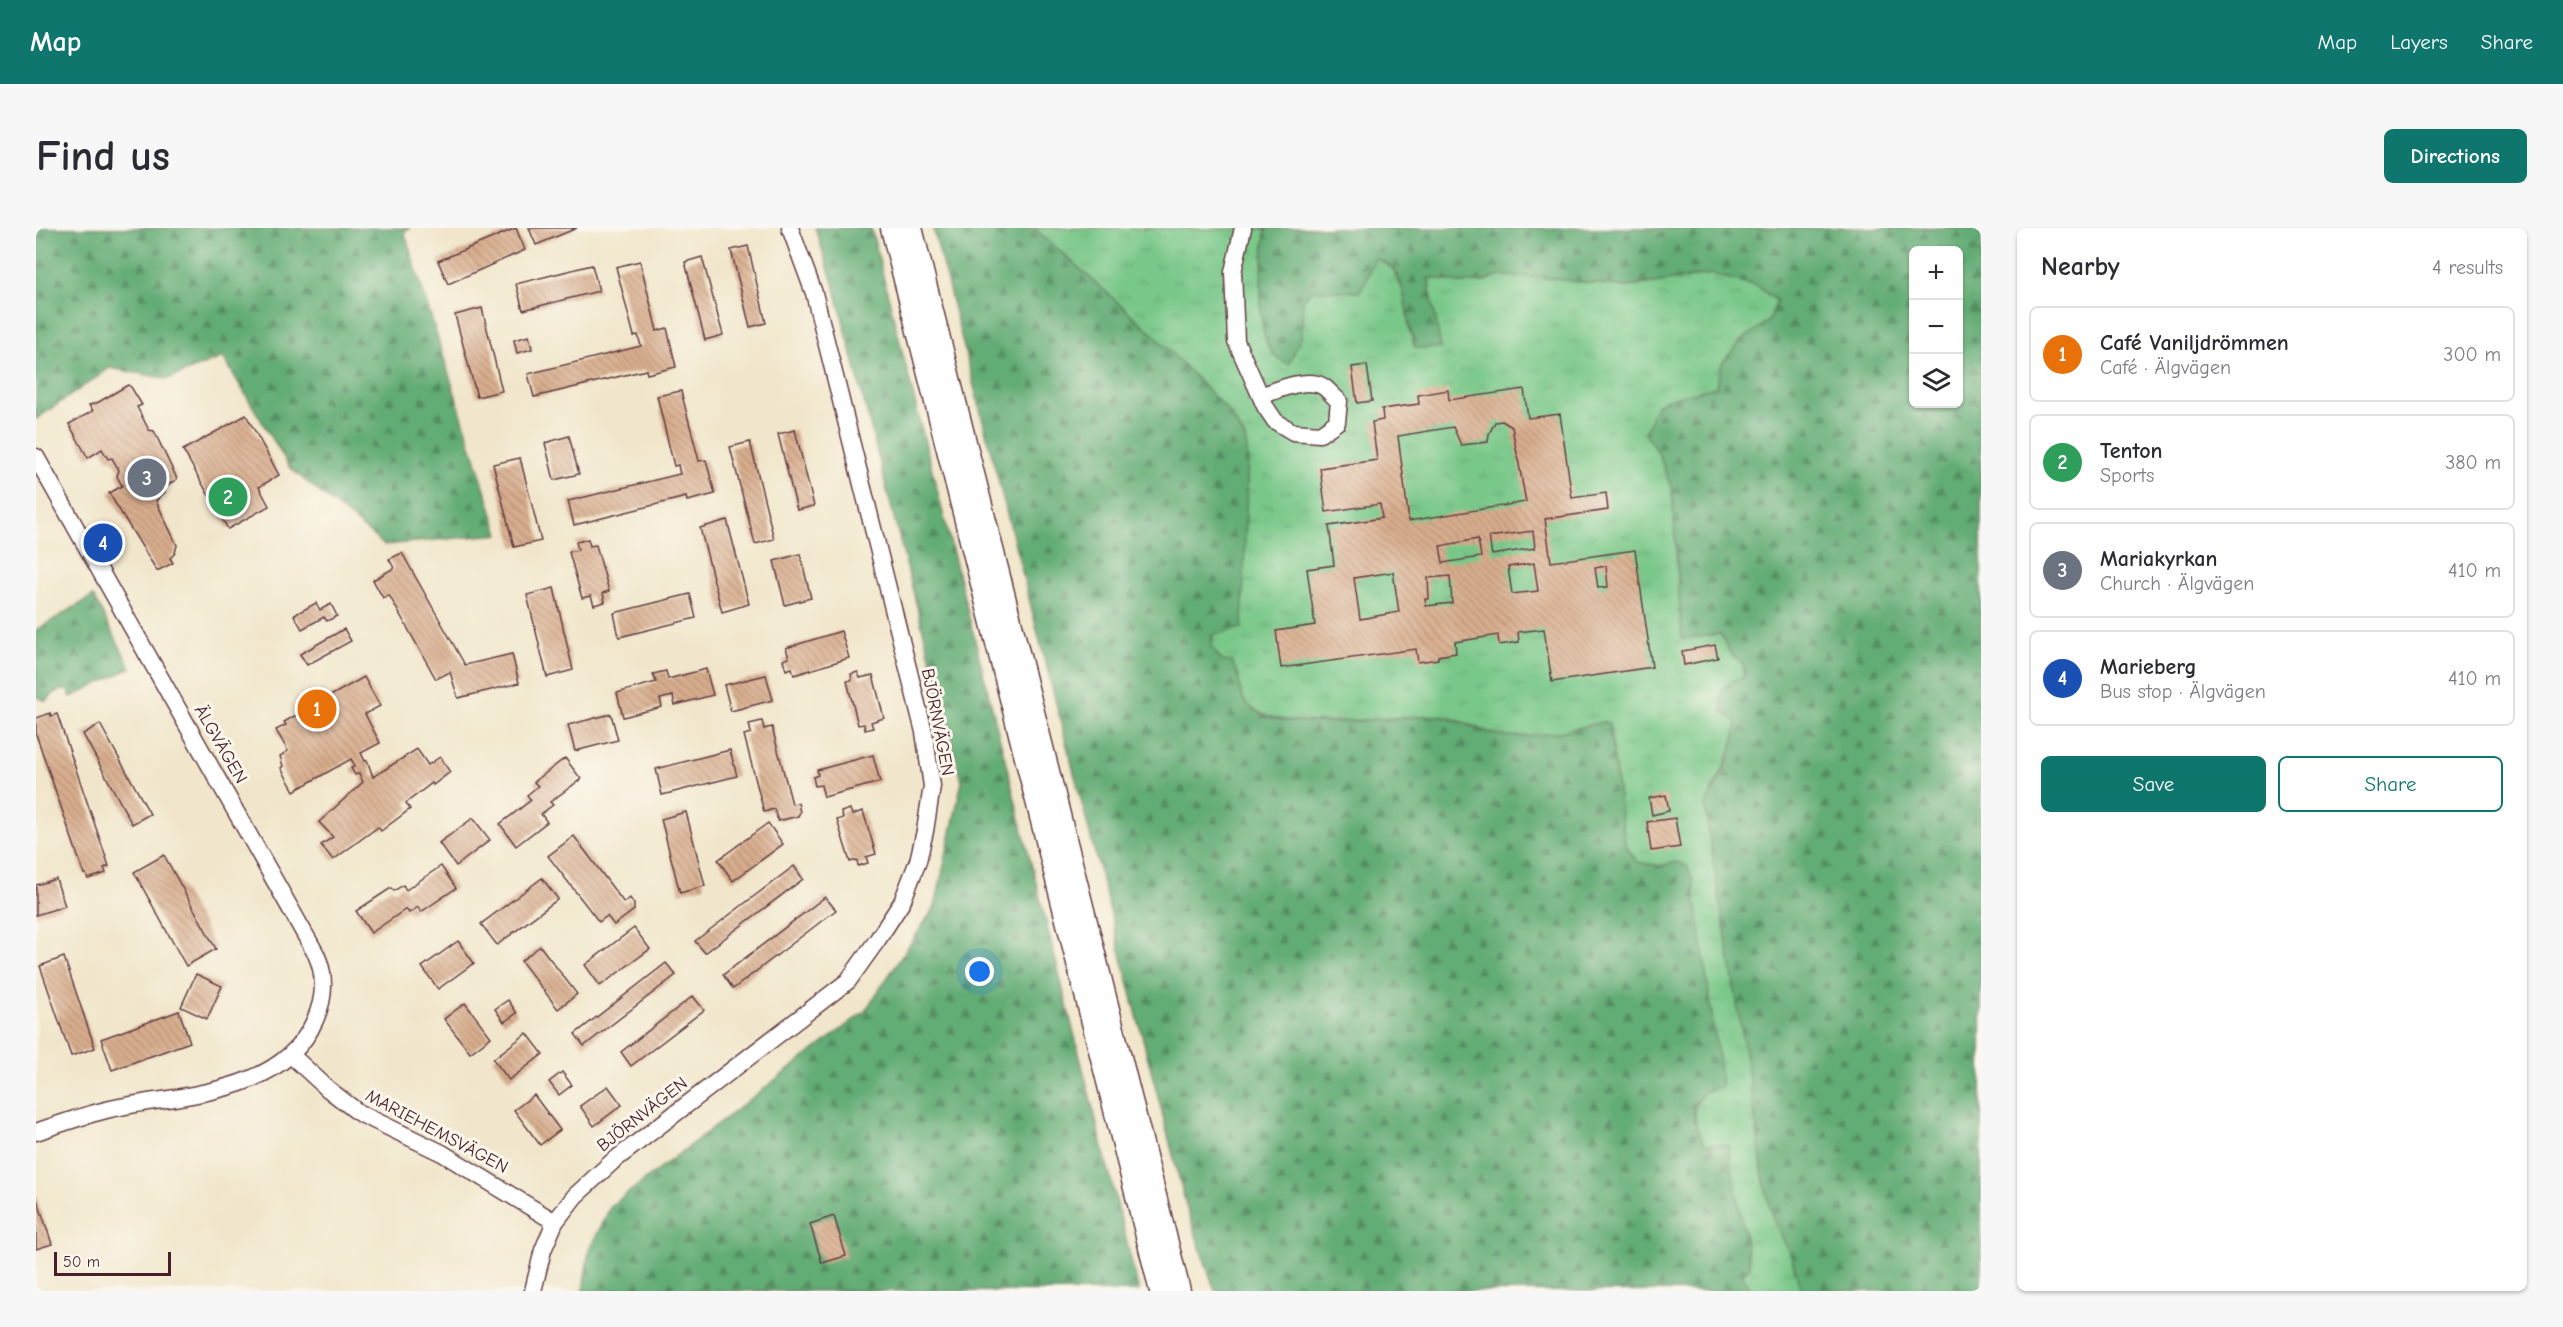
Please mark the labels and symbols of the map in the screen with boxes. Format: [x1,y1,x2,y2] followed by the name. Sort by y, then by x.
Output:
[128,456,166,500] pin: 3
[208,474,248,520] pin: 2
[84,520,122,566] pin: 4
[917,667,958,778] street label: BJÖRNVÄGEN
[298,686,336,732] pin: 1
[190,701,251,787] street label: ÄLGVÄGEN
[965,957,994,986] your location
[593,1073,692,1156] street label: BJÖRNVÄGEN
[362,1085,512,1178] street label: MARIEHEMSVÄGEN
[54,1249,171,1276] scale bar

